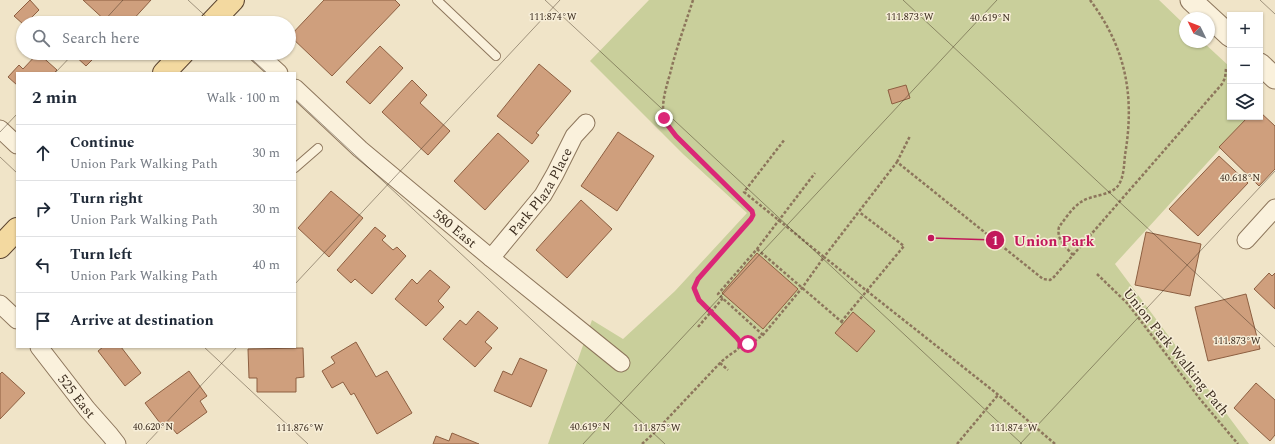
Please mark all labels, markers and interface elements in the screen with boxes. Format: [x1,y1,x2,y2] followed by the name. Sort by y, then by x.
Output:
[529,9,577,25] text: 111.874°W
[886,9,934,25] text: 111.873°W
[970,10,1010,26] text: 40.619°N
[1179,12,1215,48] north arrow
[1227,12,1263,120] map controls
[1227,12,1263,48] button: +
[16,16,296,60] search box
[30,27,52,49] icon: search
[62,27,140,50] text: Search here
[1227,48,1263,84] button: −
[1227,84,1263,120] button: layers
[32,85,77,111] text: 2 min
[206,88,280,108] text: Walk · 100 m
[655,109,673,127] route end
[70,131,135,154] text: Continue
[32,142,54,164] icon: ahead
[253,143,280,163] text: 30 m
[503,144,577,240] street label: Park Plaza Place
[70,154,218,174] text: Union Park Walking Path
[1220,170,1260,186] text: 40.618°N
[70,187,143,210] text: Turn right
[32,198,54,220] icon: right
[253,199,280,219] text: 30 m
[429,204,482,253] street label: 580 East
[70,210,218,230] text: Union Park Walking Path
[985,227,1102,254] callout: Union Park
[1013,230,1095,253] text: Union Park
[992,232,998,251] text: 1
[70,243,132,266] text: Turn left
[32,254,54,276] icon: left
[253,255,280,275] text: 40 m
[70,266,218,286] text: Union Park Walking Path
[1118,284,1234,420] street label: Union Park Walking Path
[70,309,214,332] text: Arrive at destination
[32,310,54,332] icon: arrive
[1213,333,1261,349] text: 111.873°W
[739,335,757,353] route start
[53,369,101,423] street label: 525 East
[133,419,173,435] text: 40.620°N
[570,419,610,435] text: 40.619°N
[276,420,324,436] text: 111.876°W
[633,420,681,436] text: 111.875°W
[990,420,1038,436] text: 111.874°W

